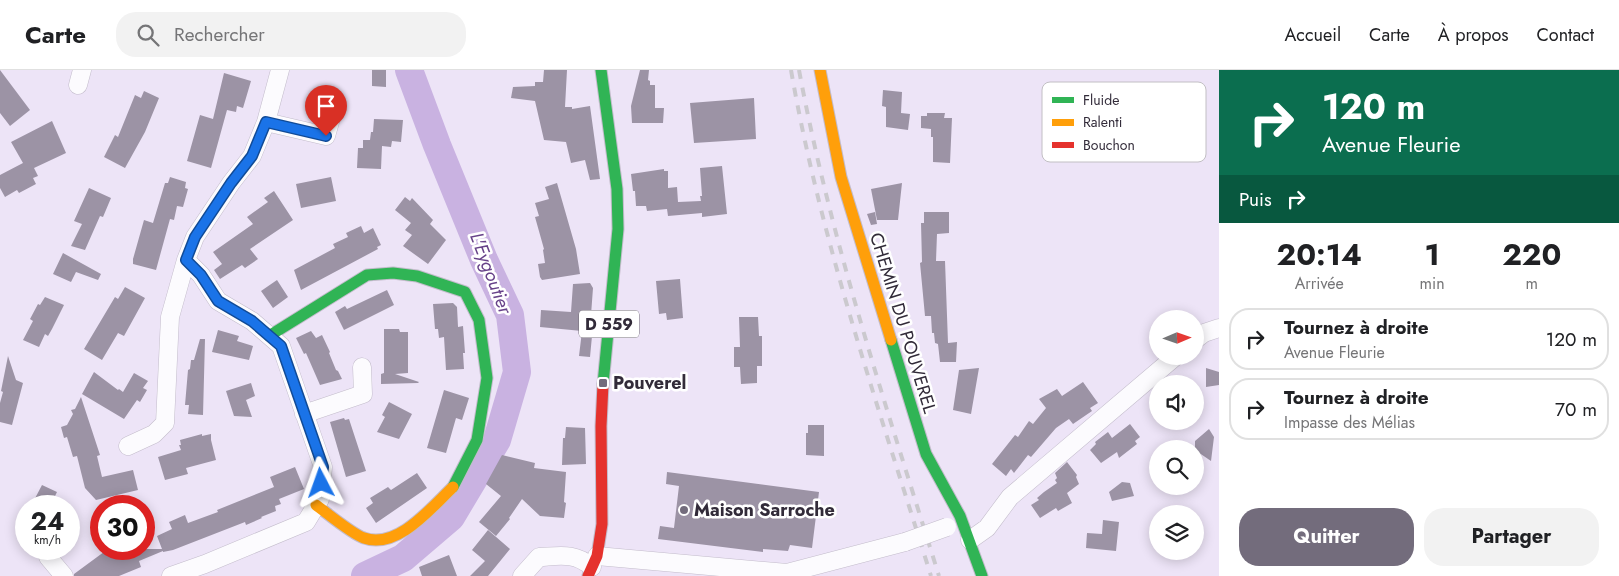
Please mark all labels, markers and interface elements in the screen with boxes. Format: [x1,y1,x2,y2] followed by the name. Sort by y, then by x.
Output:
[116,12,466,57] search box
[25,17,86,52] text: Carte
[134,21,162,49] icon: search
[174,21,265,48] text: Rechercher
[1284,22,1341,48] text: Accueil
[1369,22,1410,48] text: Carte
[1438,22,1508,48] text: À propos
[1536,22,1594,48] text: Contact
[1042,82,1206,162] legend
[1322,82,1425,132] text: 120 m
[305,85,347,136] pin
[1083,90,1119,110] text: Fluide
[1239,90,1304,155] icon: right
[312,92,340,120] icon: arrive
[1083,112,1122,132] text: Ralenti
[1322,128,1461,160] text: Avenue Fleurie
[1083,135,1135,155] text: Bouchon
[1282,185,1310,213] icon: right
[1239,186,1272,213] text: Puis
[463,228,519,319] water label: L'Eygoutier
[863,230,943,416] street label: CHEMIN DU POUVEREL
[1277,233,1362,276] text: 20:14
[1424,233,1440,276] text: 1
[1502,233,1561,276] text: 220
[1295,272,1344,295] text: Arrivée
[1420,272,1445,295] text: min
[1526,272,1538,295] text: m
[579,310,639,338] road number: D 559
[1149,310,1204,365] north arrow
[1149,310,1204,560] map controls
[1284,314,1429,341] text: Tournez à droite
[1241,325,1269,353] icon: right
[1546,326,1597,353] text: 120 m
[1284,341,1385,364] text: Avenue Fleurie
[613,370,686,396] place label: Pouverel
[1149,375,1204,430] button: sound
[597,377,609,389] marker: Pouverel
[1284,384,1429,411] text: Tournez à droite
[1241,395,1269,423] icon: right
[1555,396,1597,423] text: 70 m
[1284,411,1415,434] text: Impasse des Mélias
[1149,440,1204,495] button: search
[294,456,346,508] position arrow
[90,495,155,560] speed limit sign: 30
[694,497,835,523] place label: Maison Sarroche
[31,503,64,539] text: 24
[678,504,690,516] marker: Maison Sarroche
[1149,505,1204,560] button: layers
[1239,508,1414,566] button: Quitter
[1424,508,1599,566] button: Partager
[34,531,61,549] text: km/h

